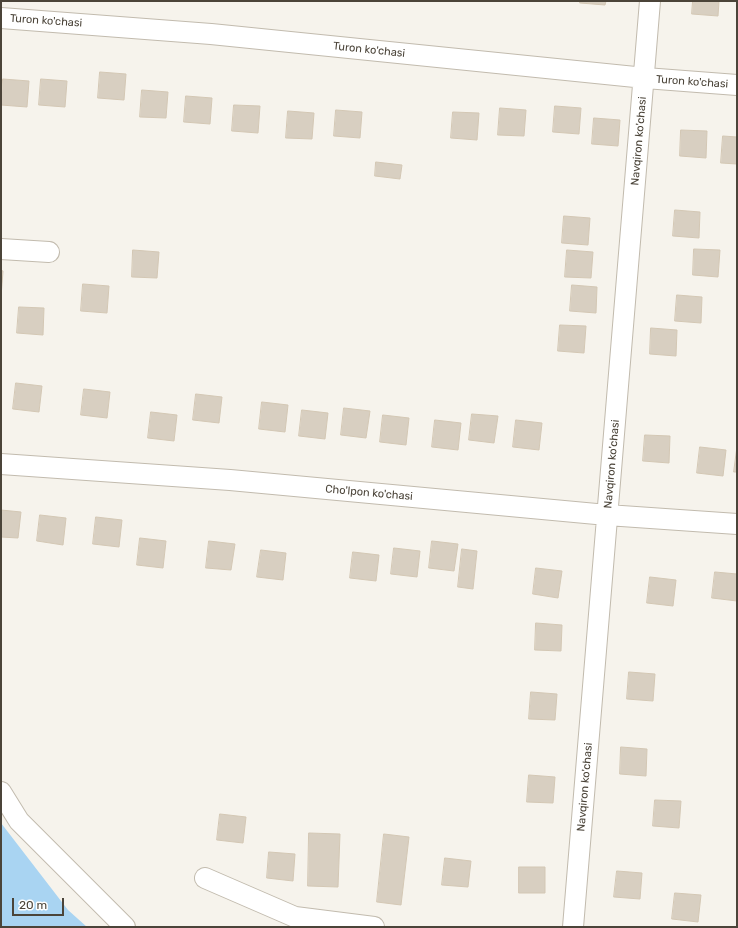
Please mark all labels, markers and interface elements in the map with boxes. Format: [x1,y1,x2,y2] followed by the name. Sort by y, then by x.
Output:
[9,12,83,30] street label: Turon ko'chasi
[332,40,406,60] street label: Turon ko'chasi
[655,73,729,91] street label: Turon ko'chasi
[629,96,649,186] street label: Navqiron ko'chasi
[602,419,622,509] street label: Navqiron ko'chasi
[325,483,413,503] street label: Cho'lpon ko'chasi
[575,742,595,832] street label: Navqiron ko'chasi
[14,890,66,916] scale bar
[19,898,47,912] text: 20 m

